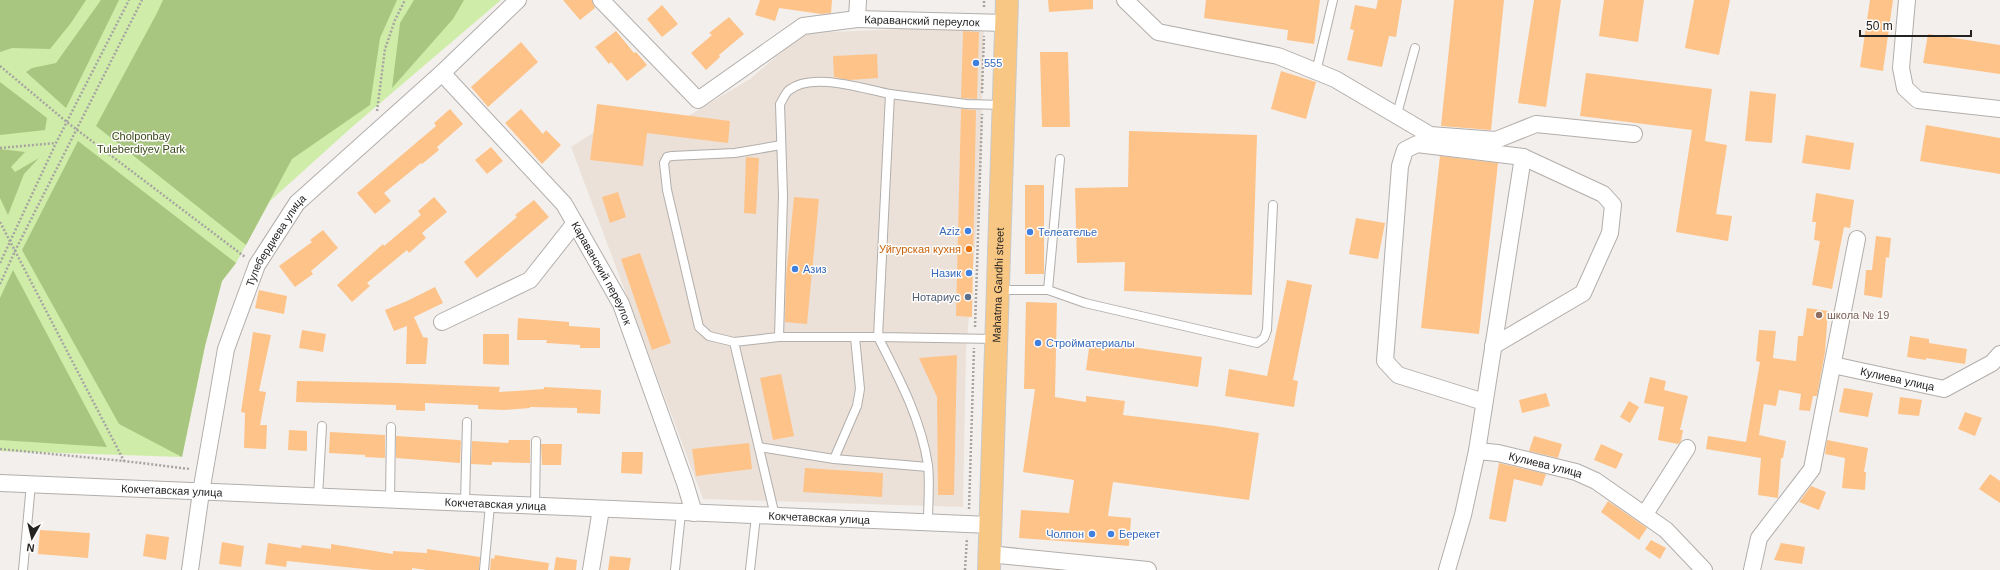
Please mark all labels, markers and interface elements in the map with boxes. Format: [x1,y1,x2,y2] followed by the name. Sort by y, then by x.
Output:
[1860,12,1971,38] scale bar
[864,13,980,28] street label: Караванский переулок
[1866,19,1893,33] text: 50 m
[984,57,1002,69] place label: 555
[971,58,981,68] marker: 555
[97,130,186,155] park label: Cholponbay Tuleberdiyev Park
[244,191,309,288] street label: Тулебердиева улица
[569,220,634,327] street label: Караванский переулок
[939,225,960,237] place label: Aziz
[963,226,973,236] marker: Aziz
[1038,226,1097,238] place label: Телеателье
[990,227,1006,343] street label: Mahatma Gandhi street
[1025,227,1035,237] marker: Телеателье
[879,243,961,255] place label: Уйгурская кухня
[964,244,974,254] marker: Уйгурская кухня
[803,263,827,275] place label: Азиз
[790,264,800,274] marker: Азиз
[931,267,961,279] place label: Назик
[964,268,974,278] marker: Назик
[912,291,960,303] place label: Нотариус
[963,292,973,302] marker: Нотариус
[1827,309,1889,321] place label: школа № 19
[1814,310,1824,320] marker: школа № 19
[1046,337,1135,349] place label: Стройматериалы
[1033,338,1043,348] marker: Стройматериалы
[1859,365,1937,393] street label: Кулиева улица
[1508,450,1585,481] street label: Кулиева улица
[121,482,224,498] street label: Кокчетавская улица
[445,496,547,512] street label: Кокчетавская улица
[768,510,871,526] street label: Кокчетавская улица
[12,518,52,558] north arrow
[1046,528,1084,540] place label: Чолпон
[1119,528,1160,540] place label: Берекет
[1087,529,1097,539] marker: Чолпон
[1106,529,1116,539] marker: Берекет
[26,541,35,554] text: N

